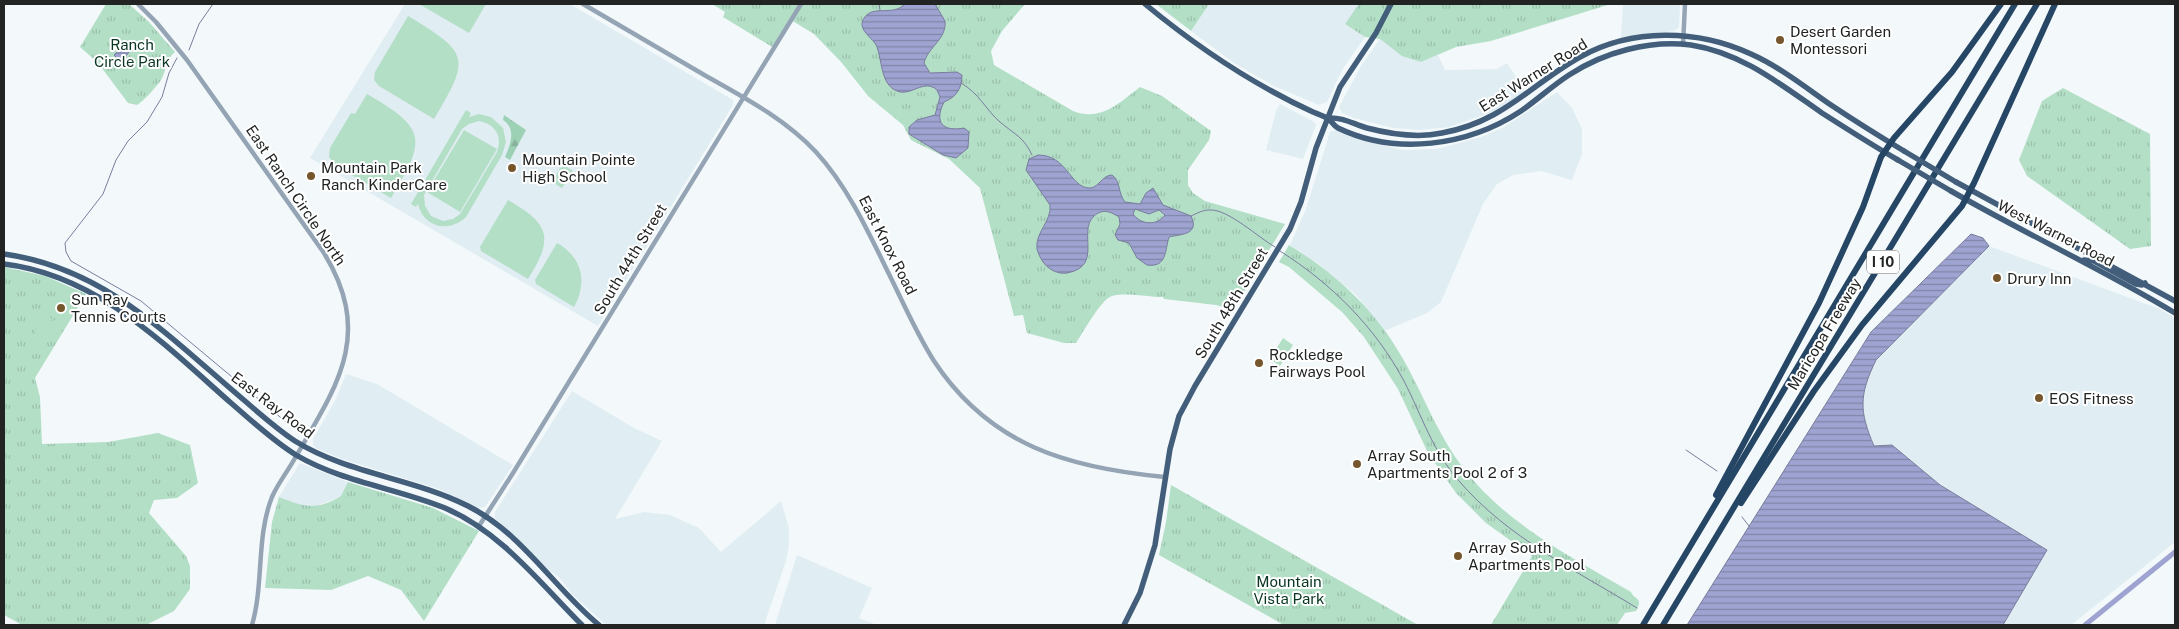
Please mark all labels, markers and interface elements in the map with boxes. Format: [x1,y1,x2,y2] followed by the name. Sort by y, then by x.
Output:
[1790,23,1891,57] place label: Desert Garden Montessori
[1774,34,1786,46] marker: Desert Garden Montessori
[1476,35,1590,115] street label: East Warner Road
[94,36,170,70] park label: Ranch Circle Park
[243,122,349,268] street label: East Ranch Circle North
[522,151,635,185] place label: Mountain Pointe High School
[321,159,447,193] place label: Mountain Park Ranch KinderCare
[506,162,518,174] marker: Mountain Pointe High School
[305,170,317,182] marker: Mountain Park Ranch KinderCare
[856,193,920,297] street label: East Knox Road
[1995,196,2117,270] street label: West Warner Road
[590,200,670,317] street label: South 44th Street
[1191,244,1271,362] street label: South 48th Street
[1867,250,1899,274] road number: I 10
[2007,270,2071,287] place label: Drury Inn
[1991,272,2003,284] marker: Drury Inn
[1784,275,1864,393] street label: Maricopa Freeway
[71,291,166,325] place label: Sun Ray Tennis Courts
[55,302,67,314] marker: Sun Ray Tennis Courts
[1269,346,1365,380] place label: Rockledge Fairways Pool
[1253,357,1265,369] marker: Rockledge Fairways Pool
[228,368,318,442] street label: East Ray Road
[2049,390,2134,407] place label: EOS Fitness
[2033,392,2045,404] marker: EOS Fitness
[1367,447,1527,481] place label: Array South Apartments Pool 2 of 3
[1351,458,1363,470] marker: Array South Apartments Pool 2 of 3
[1468,539,1585,573] place label: Array South Apartments Pool
[1452,550,1464,562] marker: Array South Apartments Pool
[1254,573,1324,607] park label: Mountain Vista Park

